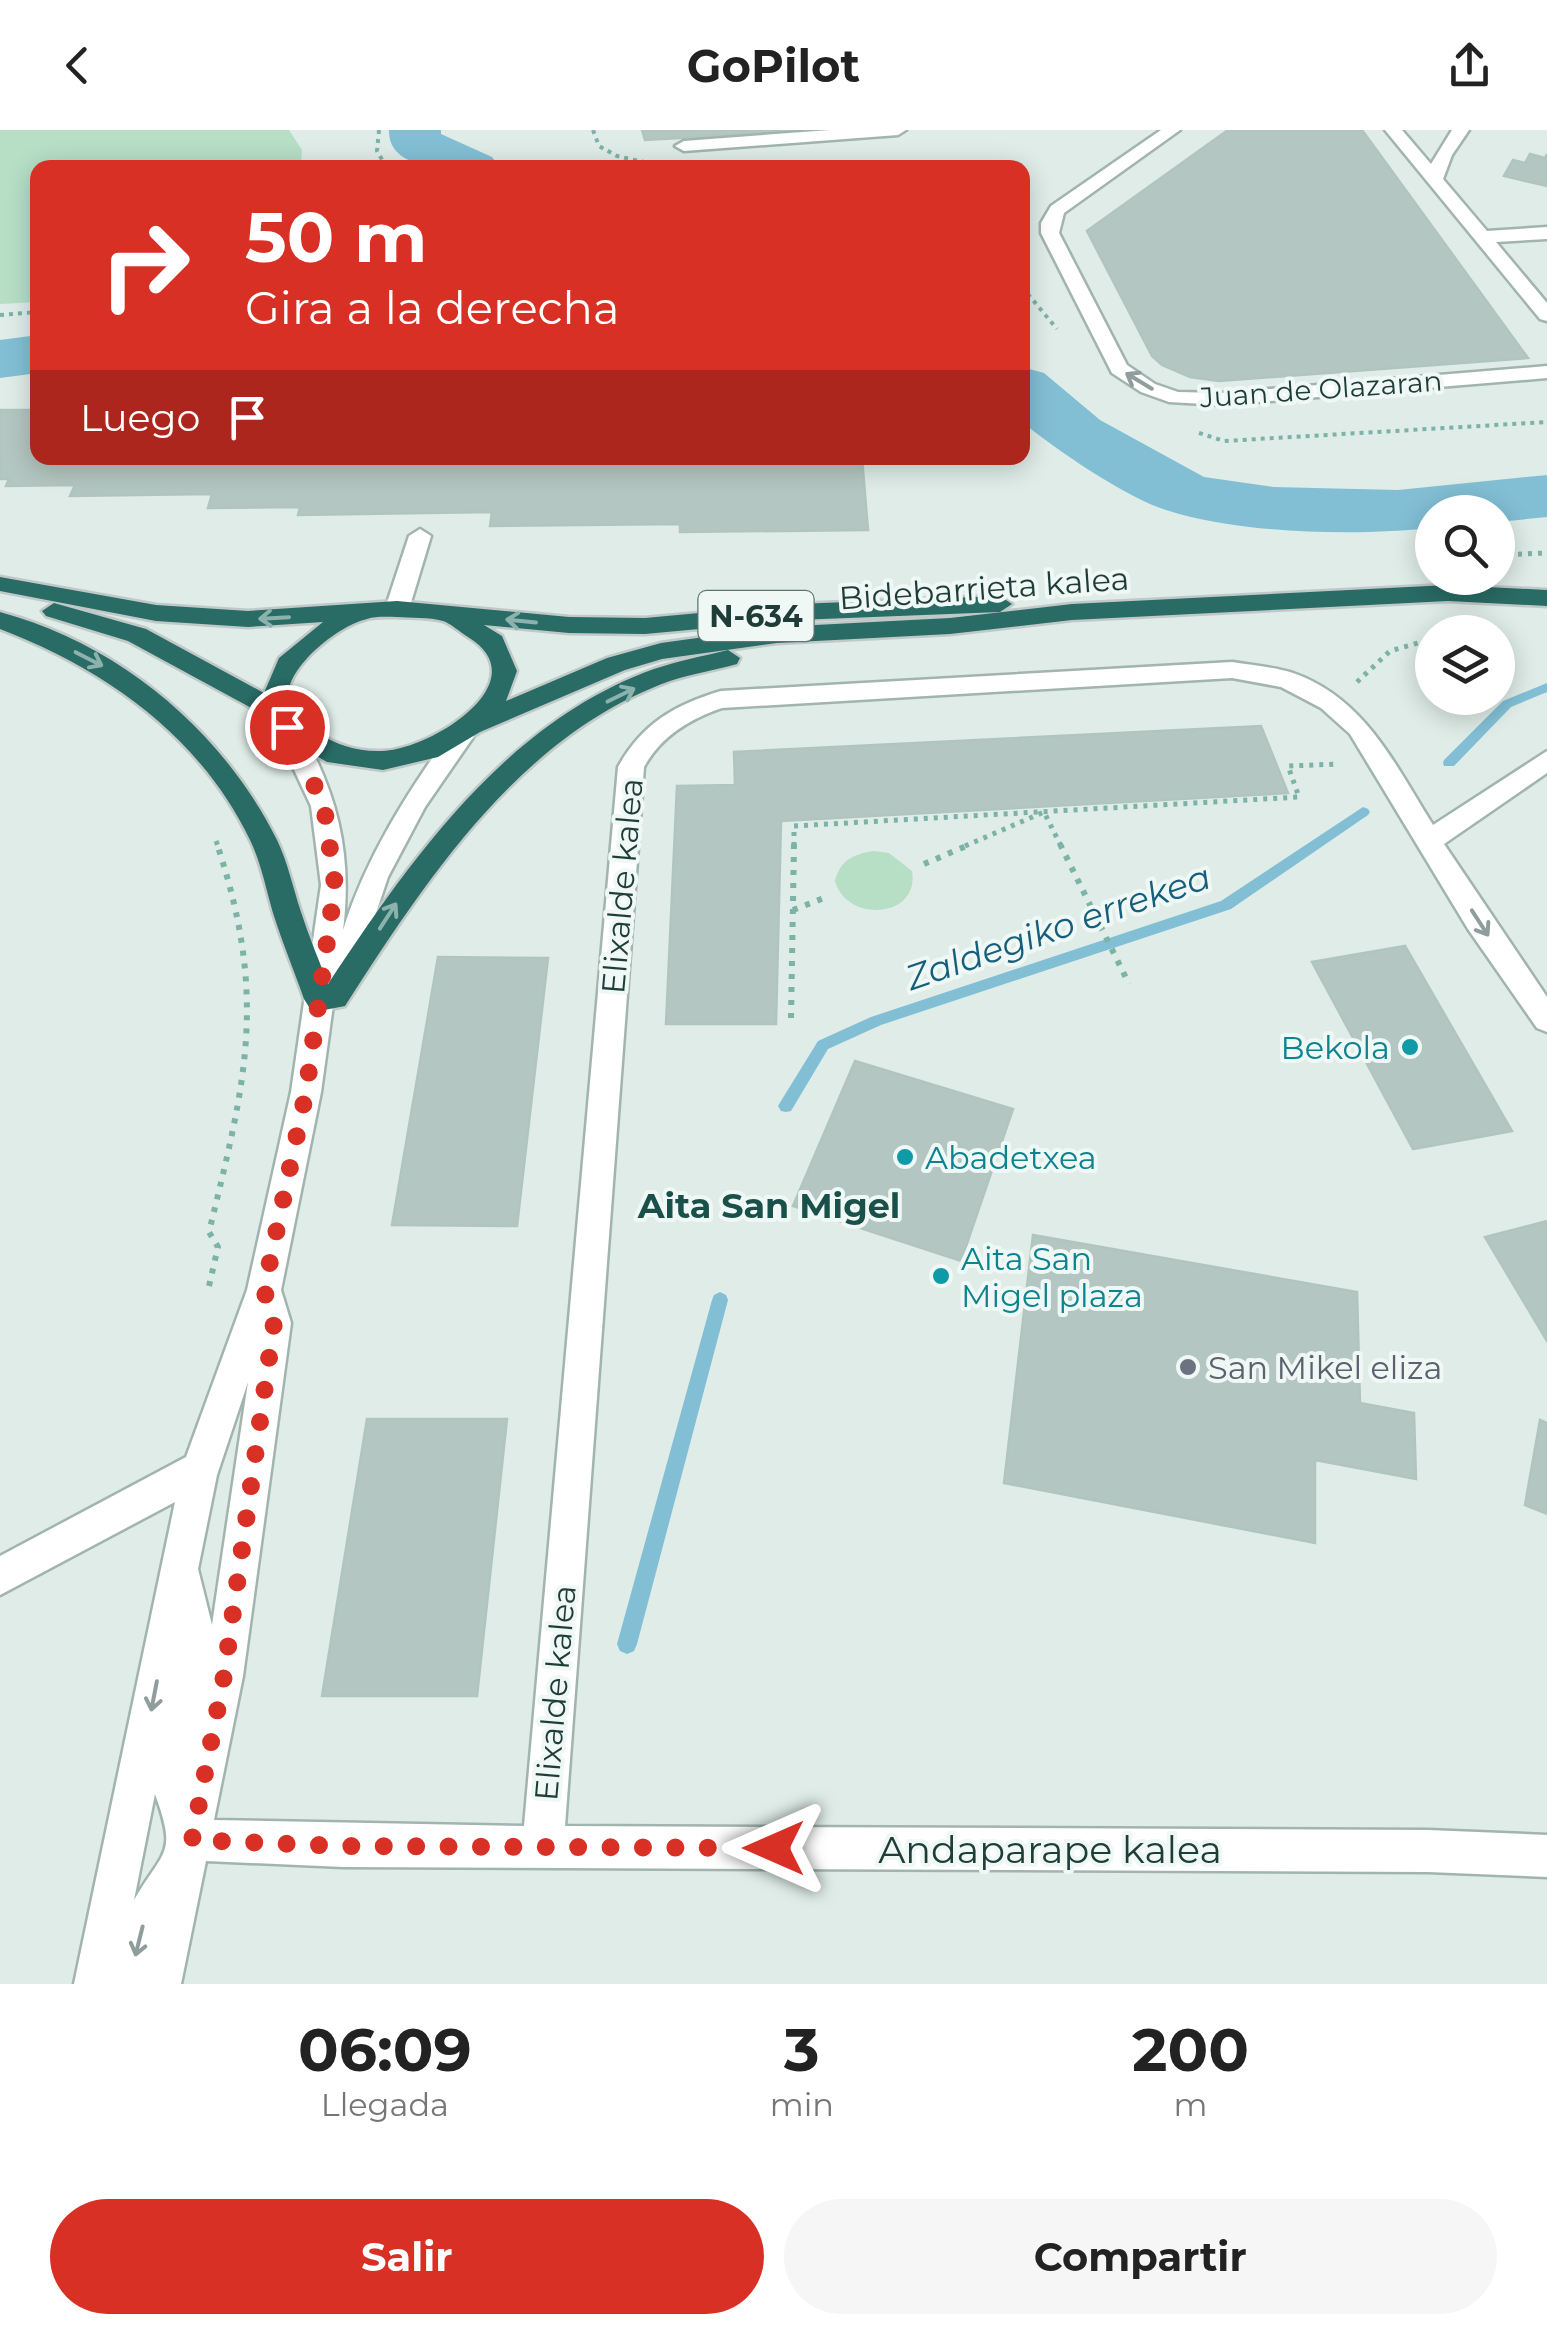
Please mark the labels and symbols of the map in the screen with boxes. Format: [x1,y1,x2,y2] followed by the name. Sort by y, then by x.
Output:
[1198,364,1443,414] street label: Juan de Olazaran
[1125,371,1154,391] one-way arrow
[838,558,1130,618] street label: Bidebarrieta kalea
[698,591,814,641] road number: N-634
[259,609,291,628] one-way arrow
[506,611,538,630] one-way arrow
[74,650,103,669] one-way arrow
[605,684,635,703] one-way arrow
[245,685,330,770] pin
[593,777,651,995] street label: Elixalde kalea
[899,855,1216,1000] water label: Zaldegiko errekea
[377,902,398,931] one-way arrow
[1469,909,1490,937] one-way arrow
[1281,1028,1390,1067] place label: Bekola
[1399,1036,1421,1058] marker: Bekola
[925,1138,1097,1177] place label: Abadetxea
[894,1146,916,1168] marker: Abadetxea
[637,1184,900,1227] district label: Aita San Migel
[961,1239,1143,1315] place label: Aita San Migel plaza
[930,1265,952,1287] marker: Aita San Migel plaza
[1208,1348,1442,1387] place label: San Mikel eliza
[1177,1356,1199,1378] marker: San Mikel eliza
[526,1584,584,1802] street label: Elixalde kalea
[144,1679,163,1711] one-way arrow
[722,1796,826,1900] position arrow
[878,1826,1222,1873] street label: Andaparape kalea
[129,1924,147,1956] one-way arrow

